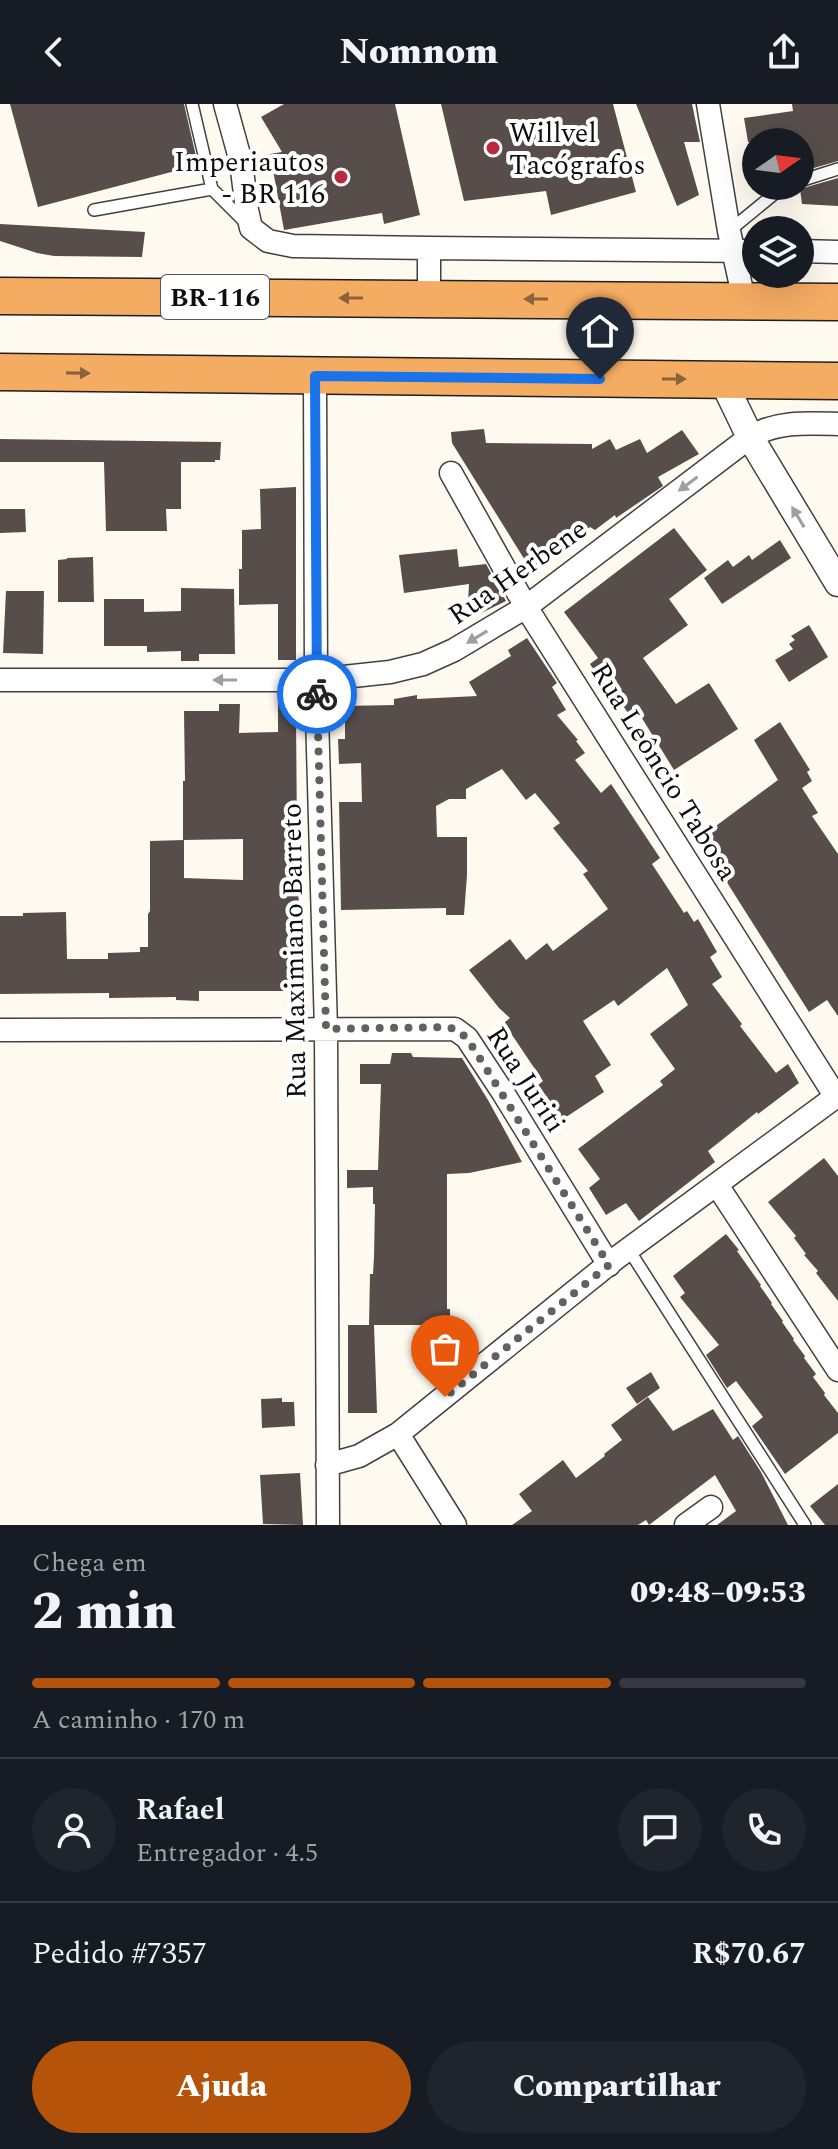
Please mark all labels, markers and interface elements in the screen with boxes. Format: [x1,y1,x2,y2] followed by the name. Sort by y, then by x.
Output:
[339,25,499,80] text: Nomnom
[32,30,76,74] icon: back
[762,30,806,74] icon: share
[509,112,646,187] place label: Willvel Tacógrafos
[742,128,814,200] north arrow
[742,128,814,288] map controls
[484,139,502,157] marker: Willvel Tacógrafos
[174,141,325,216] place label: Imperiautos - BR 116
[332,168,350,186] marker: Imperiautos - BR 116
[742,216,814,288] button: layers
[161,275,269,319] road number: BR-116
[338,291,363,304] one-way arrow
[523,293,548,305] one-way arrow
[566,297,634,379] pin
[578,309,622,353] icon: home
[66,367,91,379] one-way arrow
[662,373,687,385] one-way arrow
[677,476,698,492] one-way arrow
[790,506,805,527] one-way arrow
[439,508,596,636] street label: Rua Herbene
[466,630,488,644] one-way arrow
[277,654,357,734] courier
[579,654,748,889] street label: Rua Leôncio Tabosa
[295,672,339,716] icon: bike
[212,674,237,686] one-way arrow
[270,803,319,1099] street label: Rua Maximiano Barreto
[475,1018,576,1142] street label: Rua Juriti
[411,1315,479,1397] pin
[423,1327,467,1371] icon: bag
[32,1543,147,1583] text: Chega em
[630,1570,806,1616] text: 09:48–09:53
[32,1573,176,1652] text: 2 min
[32,1700,245,1740] text: A caminho · 170 m
[136,1787,225,1833] text: Rafael
[32,1788,116,1872] button: person
[618,1788,702,1872] button: chat
[722,1788,806,1872] button: phone
[136,1833,318,1873] text: Entregador · 4.5
[32,1931,207,1977] text: Pedido #7357
[692,1931,806,1977] text: R$70.67
[32,2041,411,2133] button: Ajuda
[427,2041,806,2133] button: Compartilhar

